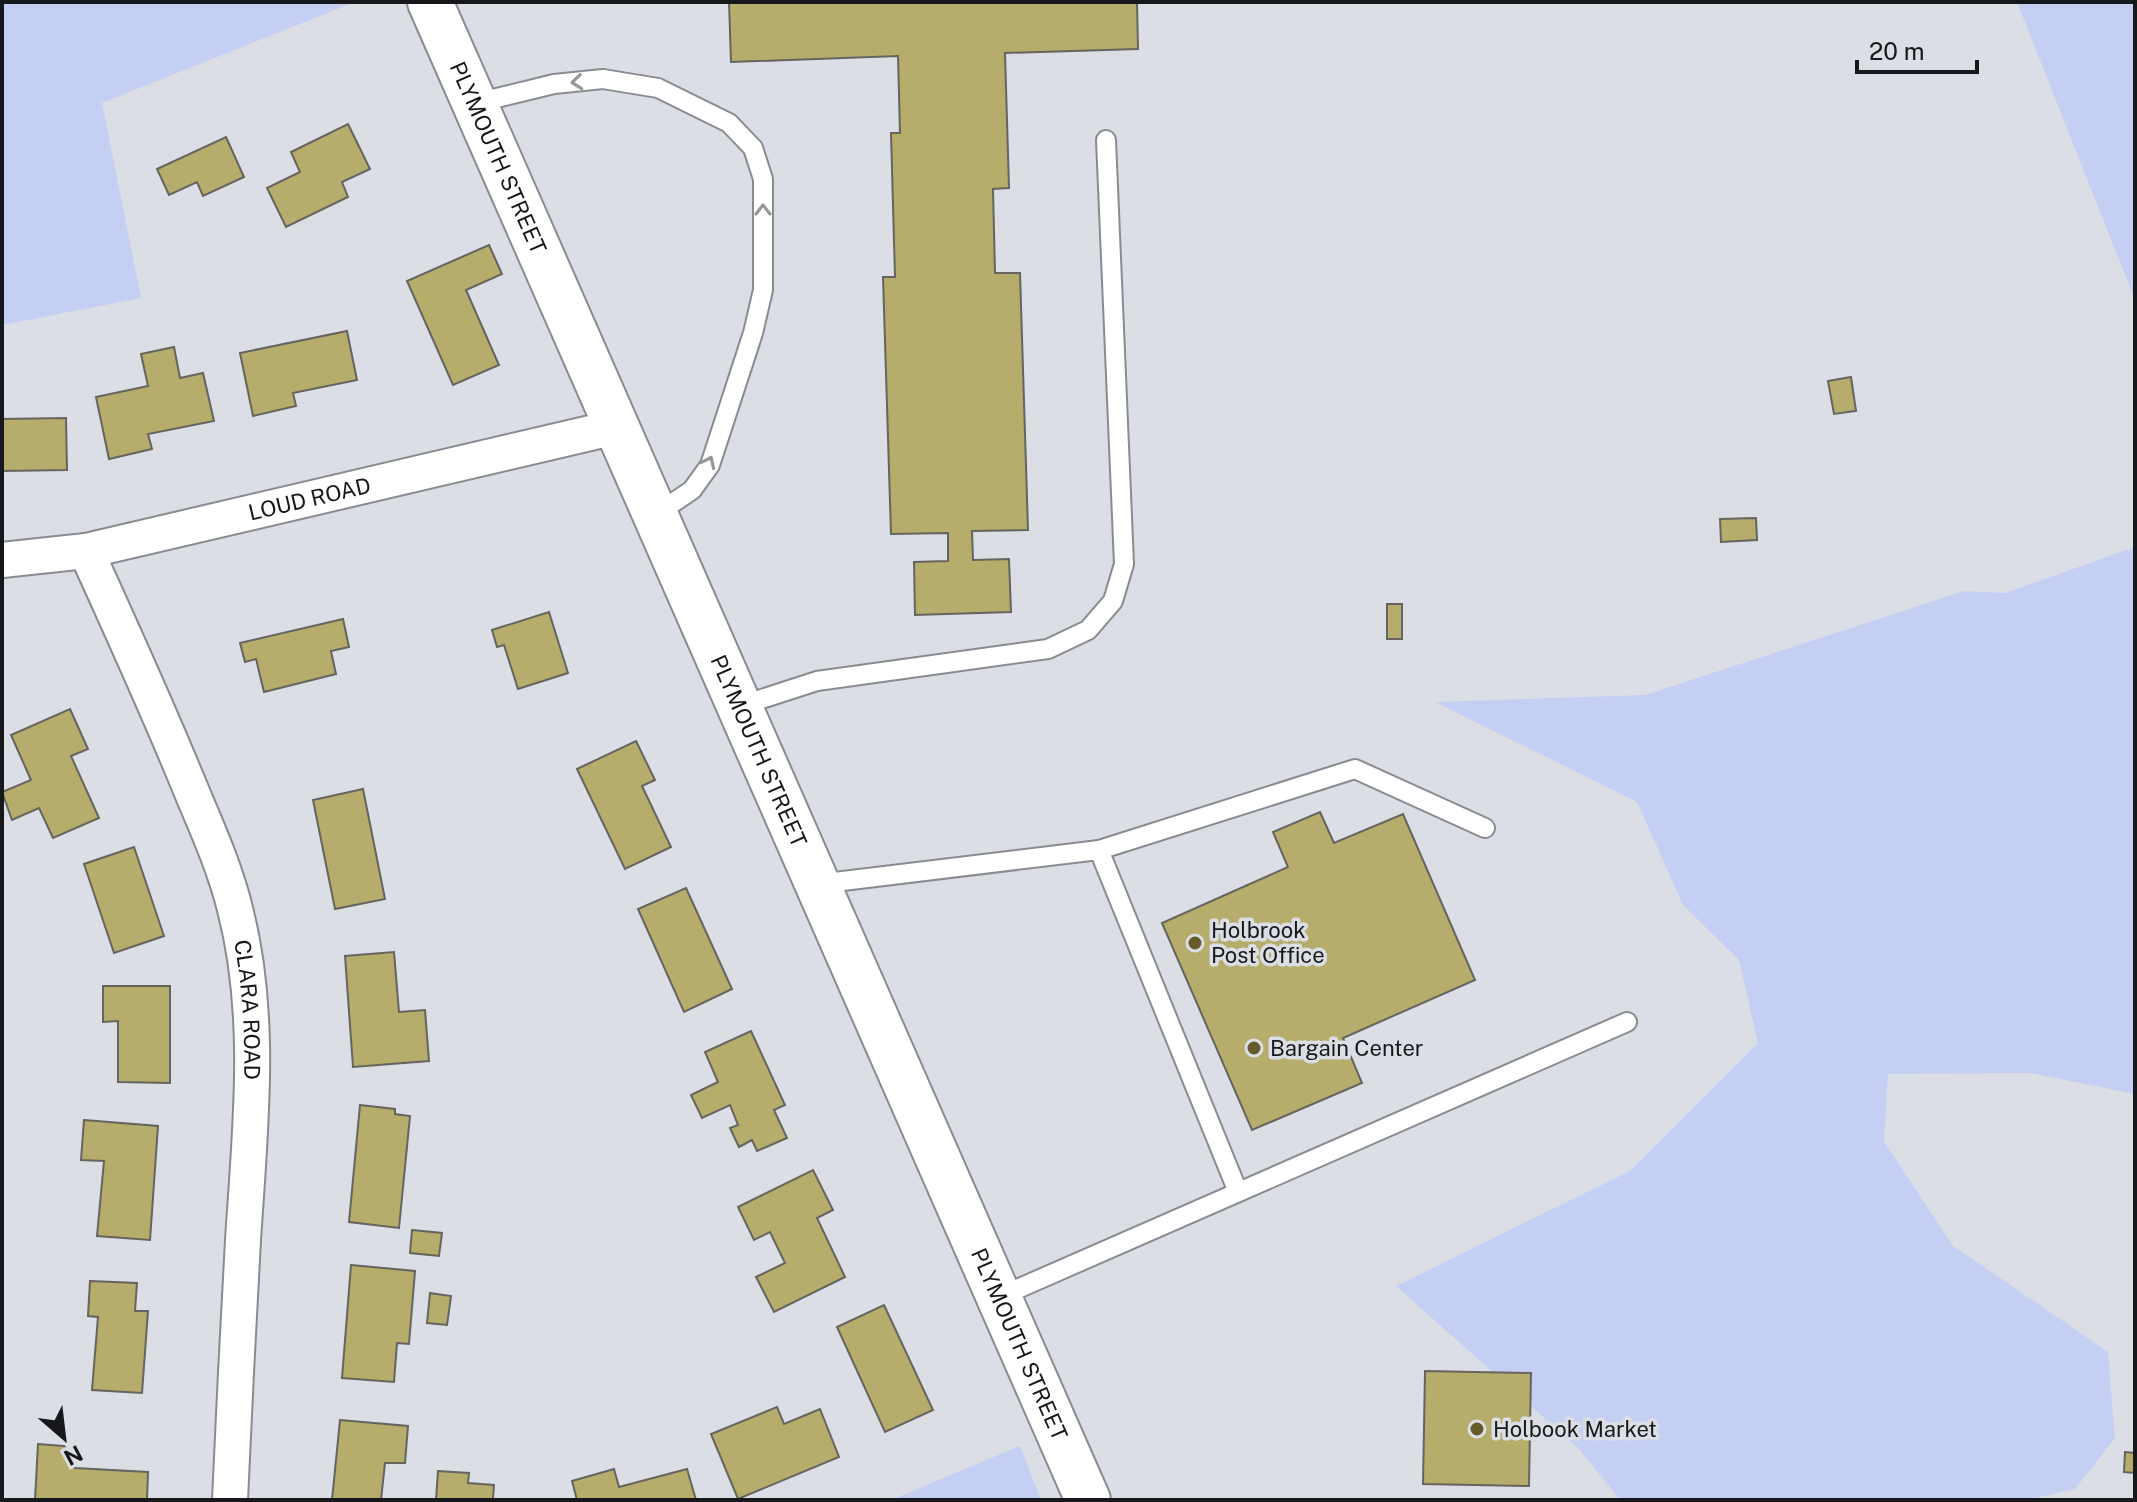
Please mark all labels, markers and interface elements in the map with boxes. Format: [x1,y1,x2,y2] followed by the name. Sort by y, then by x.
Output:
[1857,24,1977,74] scale bar
[1869,37,1925,65] text: 20 m
[445,58,552,258] street label: PLYMOUTH STREET
[570,73,583,90] one-way arrow
[754,203,772,216] one-way arrow
[699,455,715,470] one-way arrow
[246,472,373,526] street label: LOUD ROAD
[705,651,813,851] street label: PLYMOUTH STREET
[1211,917,1325,968] place label: Holbrook Post Office
[1186,934,1204,952] marker: Holbrook Post Office
[229,938,265,1080] street label: CLARA ROAD
[1270,1035,1423,1061] place label: Bargain Center
[1245,1039,1263,1057] marker: Bargain Center
[966,1244,1073,1444] street label: PLYMOUTH STREET
[24,1398,104,1478] north arrow
[1493,1416,1657,1442] place label: Holbook Market
[1468,1420,1486,1438] marker: Holbook Market
[60,1440,87,1471] text: N

